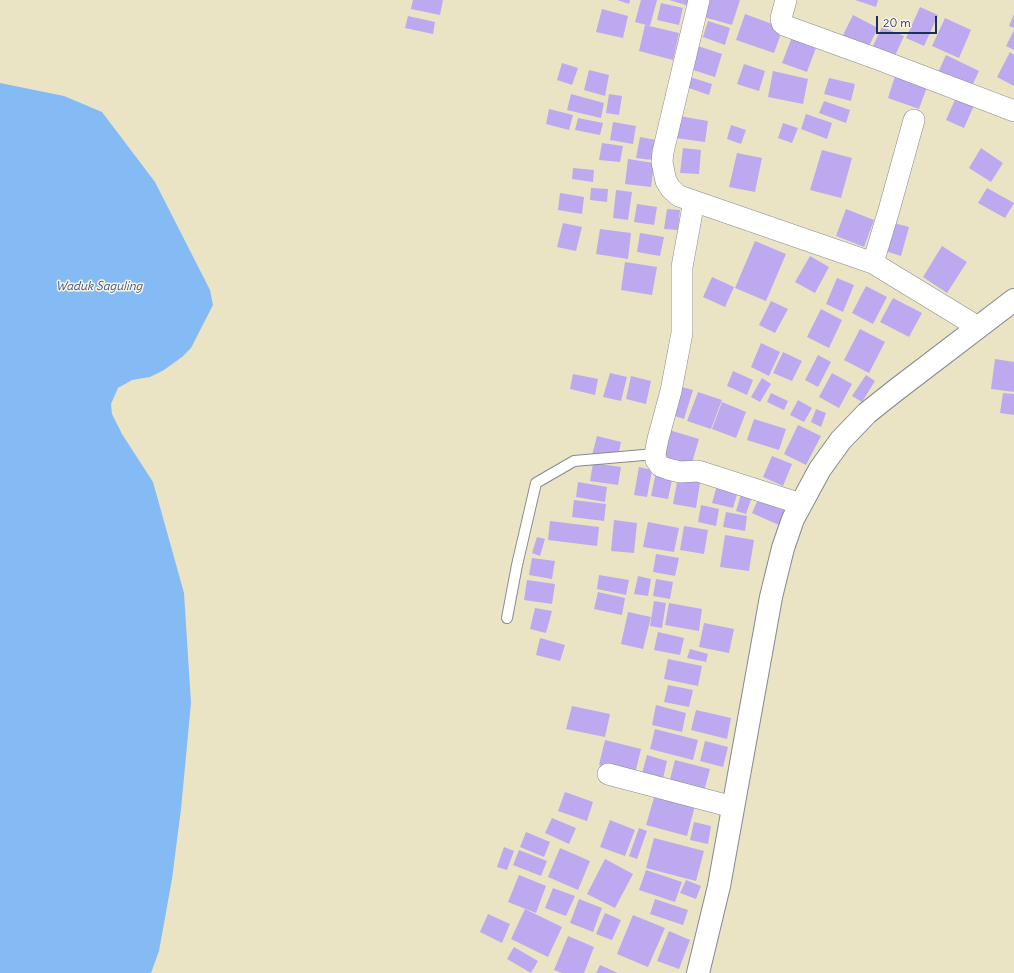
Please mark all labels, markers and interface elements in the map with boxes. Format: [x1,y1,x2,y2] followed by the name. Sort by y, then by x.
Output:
[878,8,939,34] scale bar
[883,15,911,30] text: 20 m
[56,280,142,294] water label: Waduk Saguling

